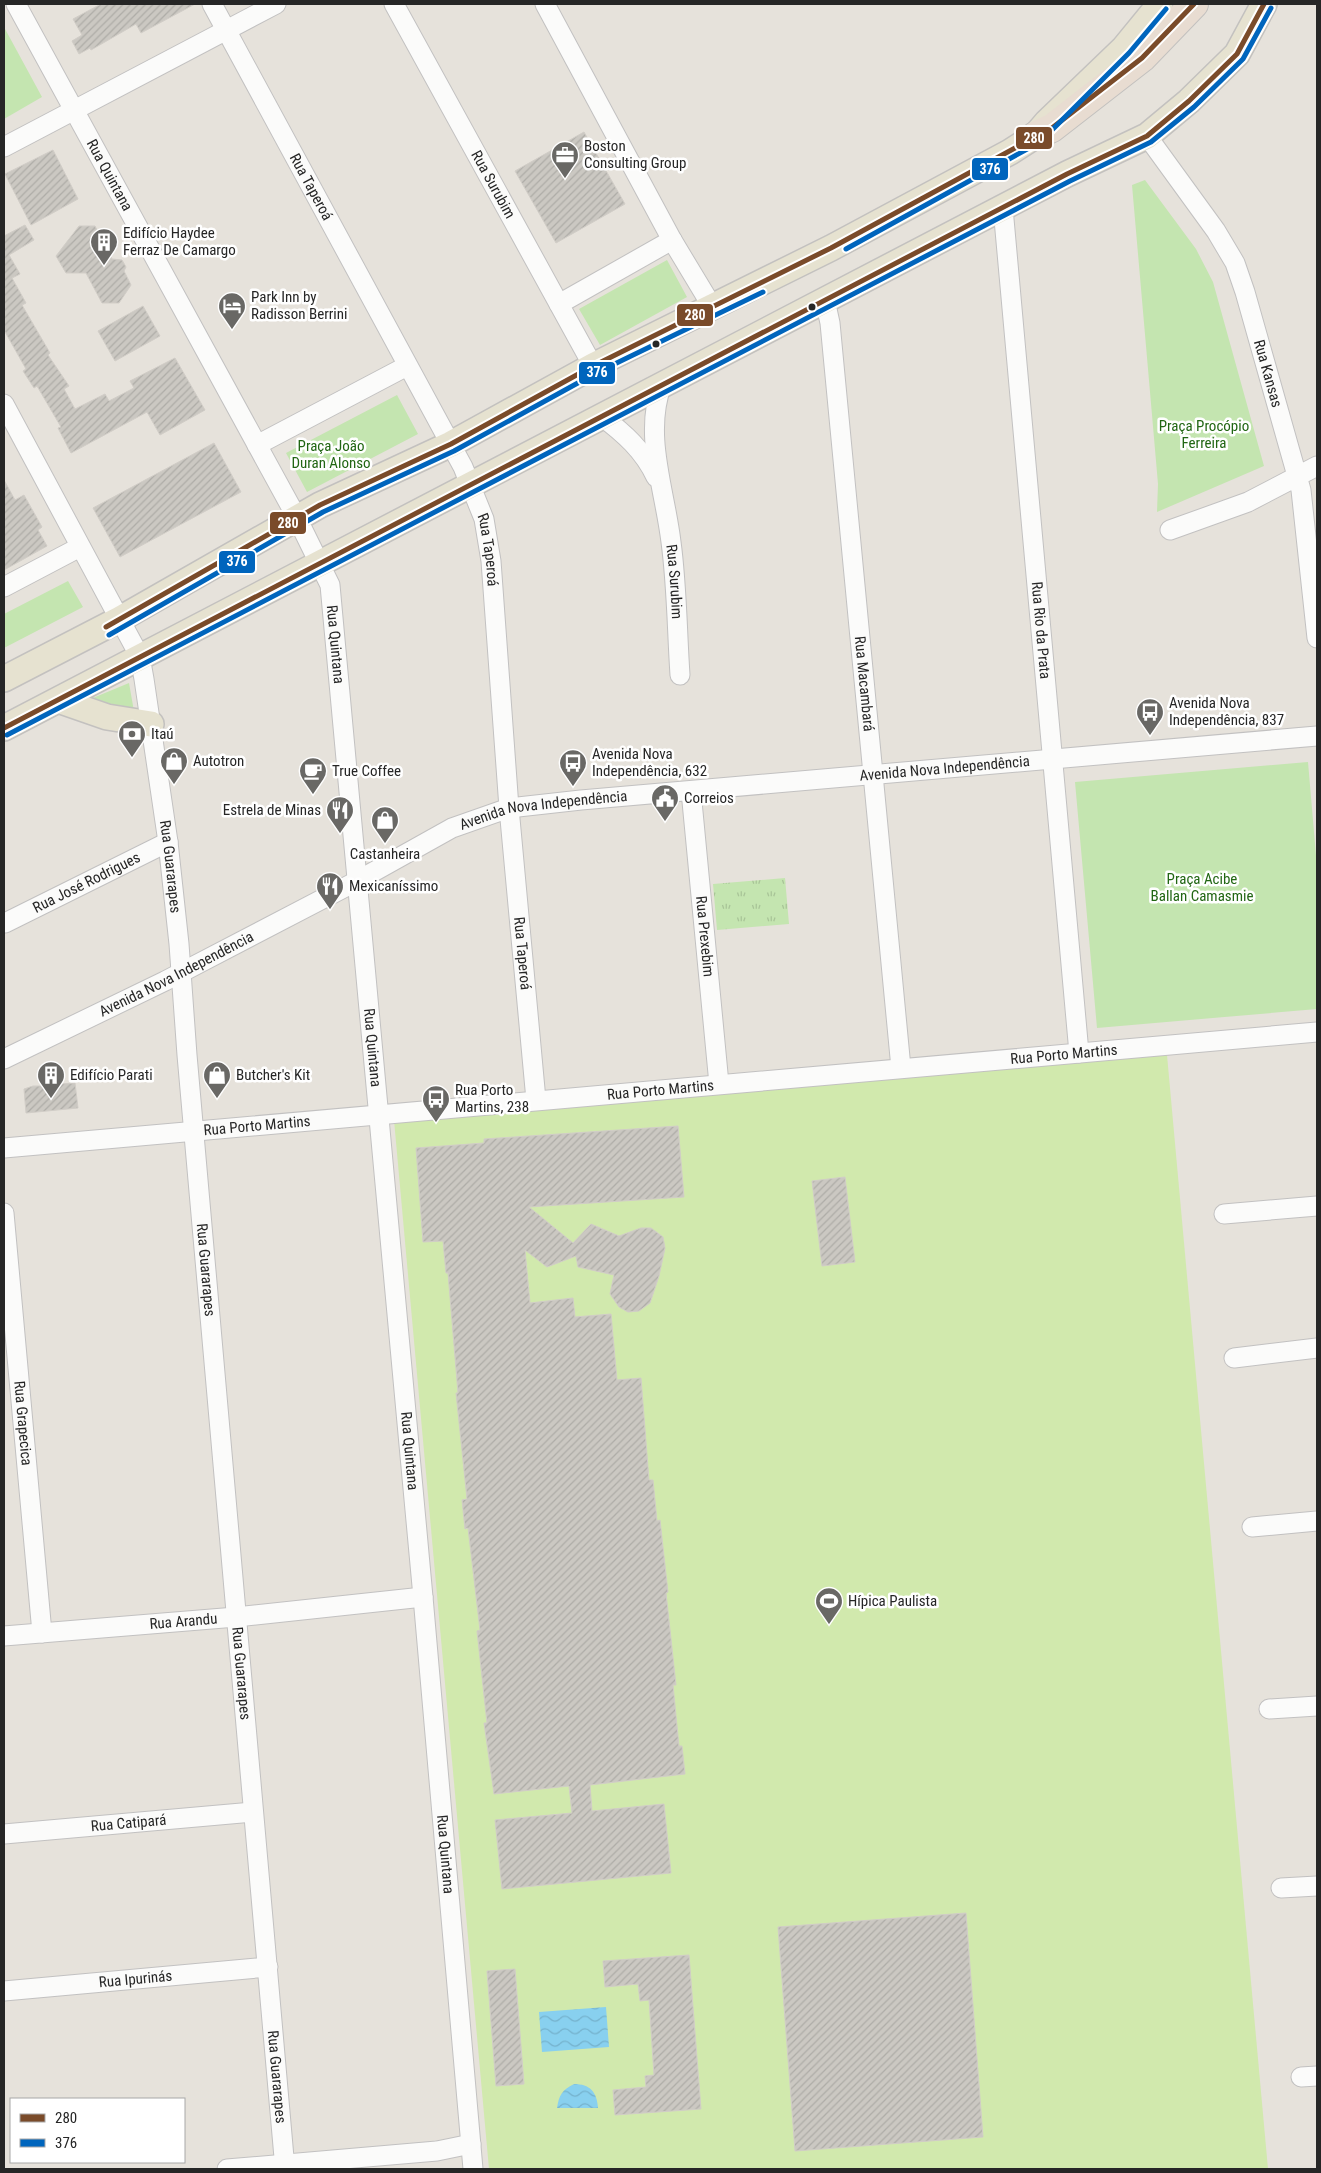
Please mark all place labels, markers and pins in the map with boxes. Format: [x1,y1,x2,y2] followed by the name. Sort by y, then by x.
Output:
[584,137,686,172] place label: Boston Consulting Group
[550,140,580,179] office icon: Boston Consulting Group
[123,224,236,259] place label: Edifício Haydee Ferraz De Camargo
[89,227,119,266] building icon: Edifício Haydee Ferraz De Camargo
[251,288,347,323] place label: Park Inn by Radisson Berrini
[217,291,247,330] hotel icon: Park Inn by Radisson Berrini
[807,302,817,312] unlabelled marker
[651,339,661,349] unlabelled marker
[1169,694,1284,729] place label: Avenida Nova Independência, 837
[1135,697,1165,736] bus stop icon: Avenida Nova Independência, 837
[117,719,147,758] bank icon: Itaú
[151,725,174,743] place label: Itaú
[592,745,707,780] place label: Avenida Nova Independência, 632
[159,746,189,785] shop icon: Autotron
[558,748,588,787] bus stop icon: Avenida Nova Independência, 632
[193,752,244,770] place label: Autotron
[298,756,328,795] cafe icon: True Coffee
[332,762,401,780] place label: True Coffee
[650,783,680,822] public building icon: Correios
[684,789,734,807] place label: Correios
[325,795,355,834] restaurant icon: Estrela de Minas
[223,801,321,819] place label: Estrela de Minas
[370,805,400,844] shop icon: Castanheira
[350,845,420,863] place label: Castanheira
[315,871,345,910] restaurant icon: Mexicaníssimo
[349,877,438,895] place label: Mexicaníssimo
[36,1060,66,1099] building icon: Edifício Parati
[202,1060,232,1099] shop icon: Butcher's Kit
[70,1066,153,1084] place label: Edifício Parati
[236,1066,310,1084] place label: Butcher's Kit
[455,1081,529,1116] place label: Rua Porto Martins, 238
[421,1084,451,1123] bus stop icon: Rua Porto Martins, 238
[814,1586,844,1625] sports icon: Hípica Paulista
[848,1592,937,1610] place label: Hípica Paulista

